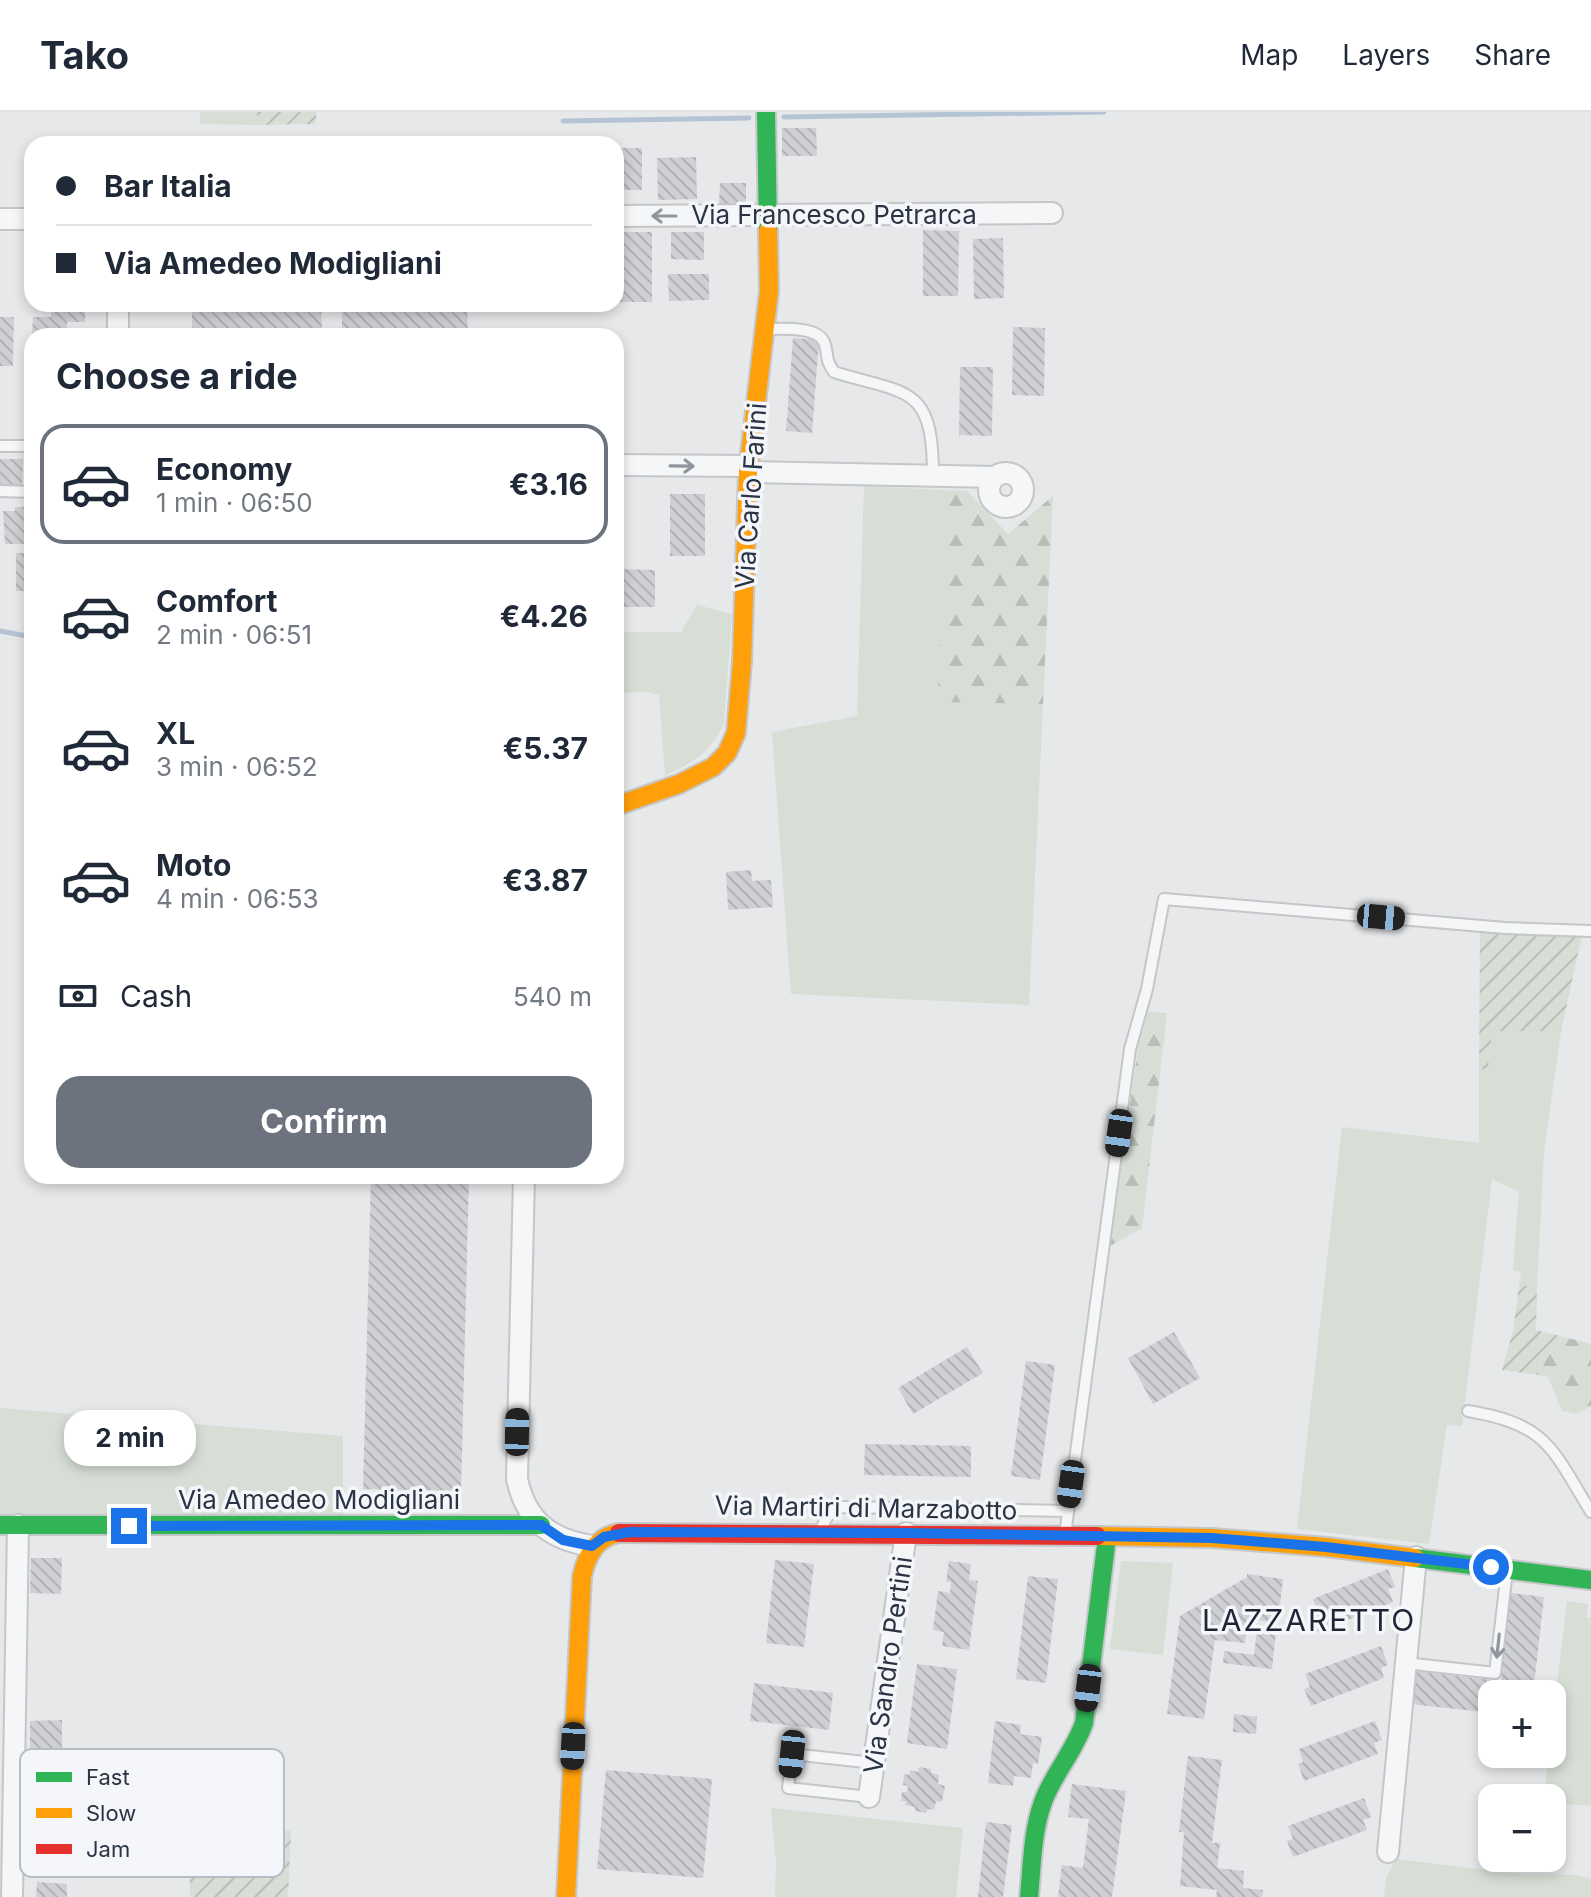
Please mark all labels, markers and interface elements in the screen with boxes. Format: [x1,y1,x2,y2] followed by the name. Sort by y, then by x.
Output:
[40,32,129,78] text: Tako
[1240,38,1298,72] text: Map
[1342,38,1430,72] text: Layers
[1474,38,1551,72] text: Share
[104,168,232,204] text: Bar Italia
[691,199,977,230] street label: Via Francesco Petrarca
[651,208,678,224] one-way arrow
[104,245,442,281] text: Via Amedeo Modigliani
[56,354,298,398] text: Choose a ride
[729,402,772,590] street label: Via Carlo Farini
[60,448,132,520] icon: car
[156,451,292,487] text: Economy
[668,458,695,473] one-way arrow
[509,466,588,502] text: €3.16
[156,487,313,518] text: 1 min · 06:50
[60,580,132,652] icon: car
[156,583,277,619] text: Comfort
[500,598,588,634] text: €4.26
[156,619,312,650] text: 2 min · 06:51
[60,712,132,784] icon: car
[156,715,195,751] text: XL
[503,730,588,766] text: €5.37
[156,751,318,782] text: 3 min · 06:52
[60,844,132,916] icon: car
[156,847,231,883] text: Moto
[503,862,588,898] text: €3.87
[156,883,319,914] text: 4 min · 06:53
[1356,903,1406,931] car
[56,974,100,1018] icon: cash
[120,978,192,1014] text: Cash
[513,981,592,1012] text: 540 m
[56,1076,592,1168] button: Confirm
[1104,1108,1134,1158] car
[505,1408,529,1456] car
[63,1410,195,1466] callout: 2 min
[95,1422,165,1453] text: 2 min
[1056,1459,1086,1509] car
[178,1484,460,1515] street label: Via Amedeo Modigliani
[714,1489,1018,1526] street label: Via Martiri di Marzabotto
[111,1508,147,1544] route end
[1473,1549,1509,1585] route start
[857,1554,918,1776] street label: Via Sandro Pertini
[1202,1602,1416,1638] district label: LAZZARETTO
[1491,1632,1506,1659] one-way arrow
[1073,1663,1103,1713] car
[1478,1680,1566,1872] map controls
[1478,1680,1566,1768] button: +
[560,1721,586,1771] car
[778,1729,806,1779] car
[20,1749,284,1877] legend
[86,1764,130,1790] text: Fast
[1478,1784,1566,1872] button: −
[86,1800,136,1826] text: Slow
[86,1836,130,1862] text: Jam

